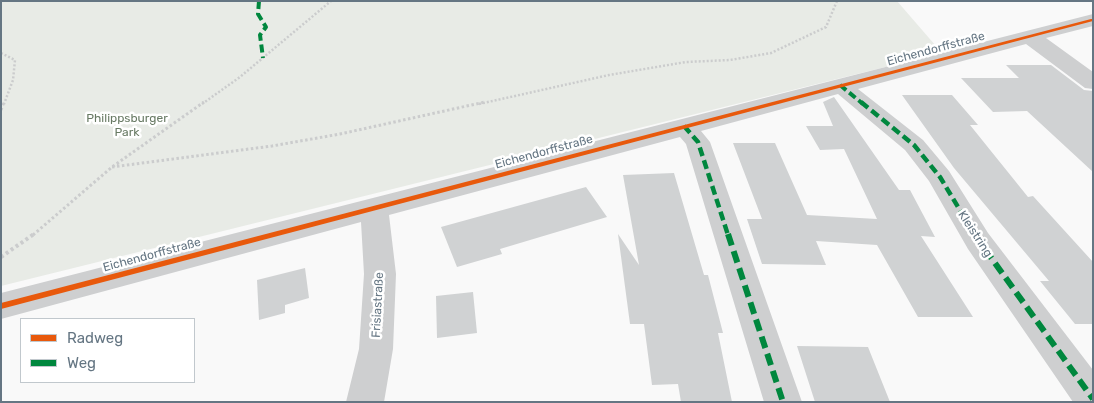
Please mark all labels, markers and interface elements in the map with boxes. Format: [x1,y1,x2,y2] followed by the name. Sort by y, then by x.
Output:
[886,29,986,69] street label: Eichendorffstraße
[86,112,168,140] park label: Philippsburger Park
[494,132,594,172] street label: Eichendorffstraße
[955,208,995,260] street label: Kleistring
[102,235,202,275] street label: Eichendorffstraße
[369,272,387,338] street label: Frisiastraße
[20,318,195,383] legend
[67,329,123,347] text: Radweg
[67,354,96,372] text: Weg

